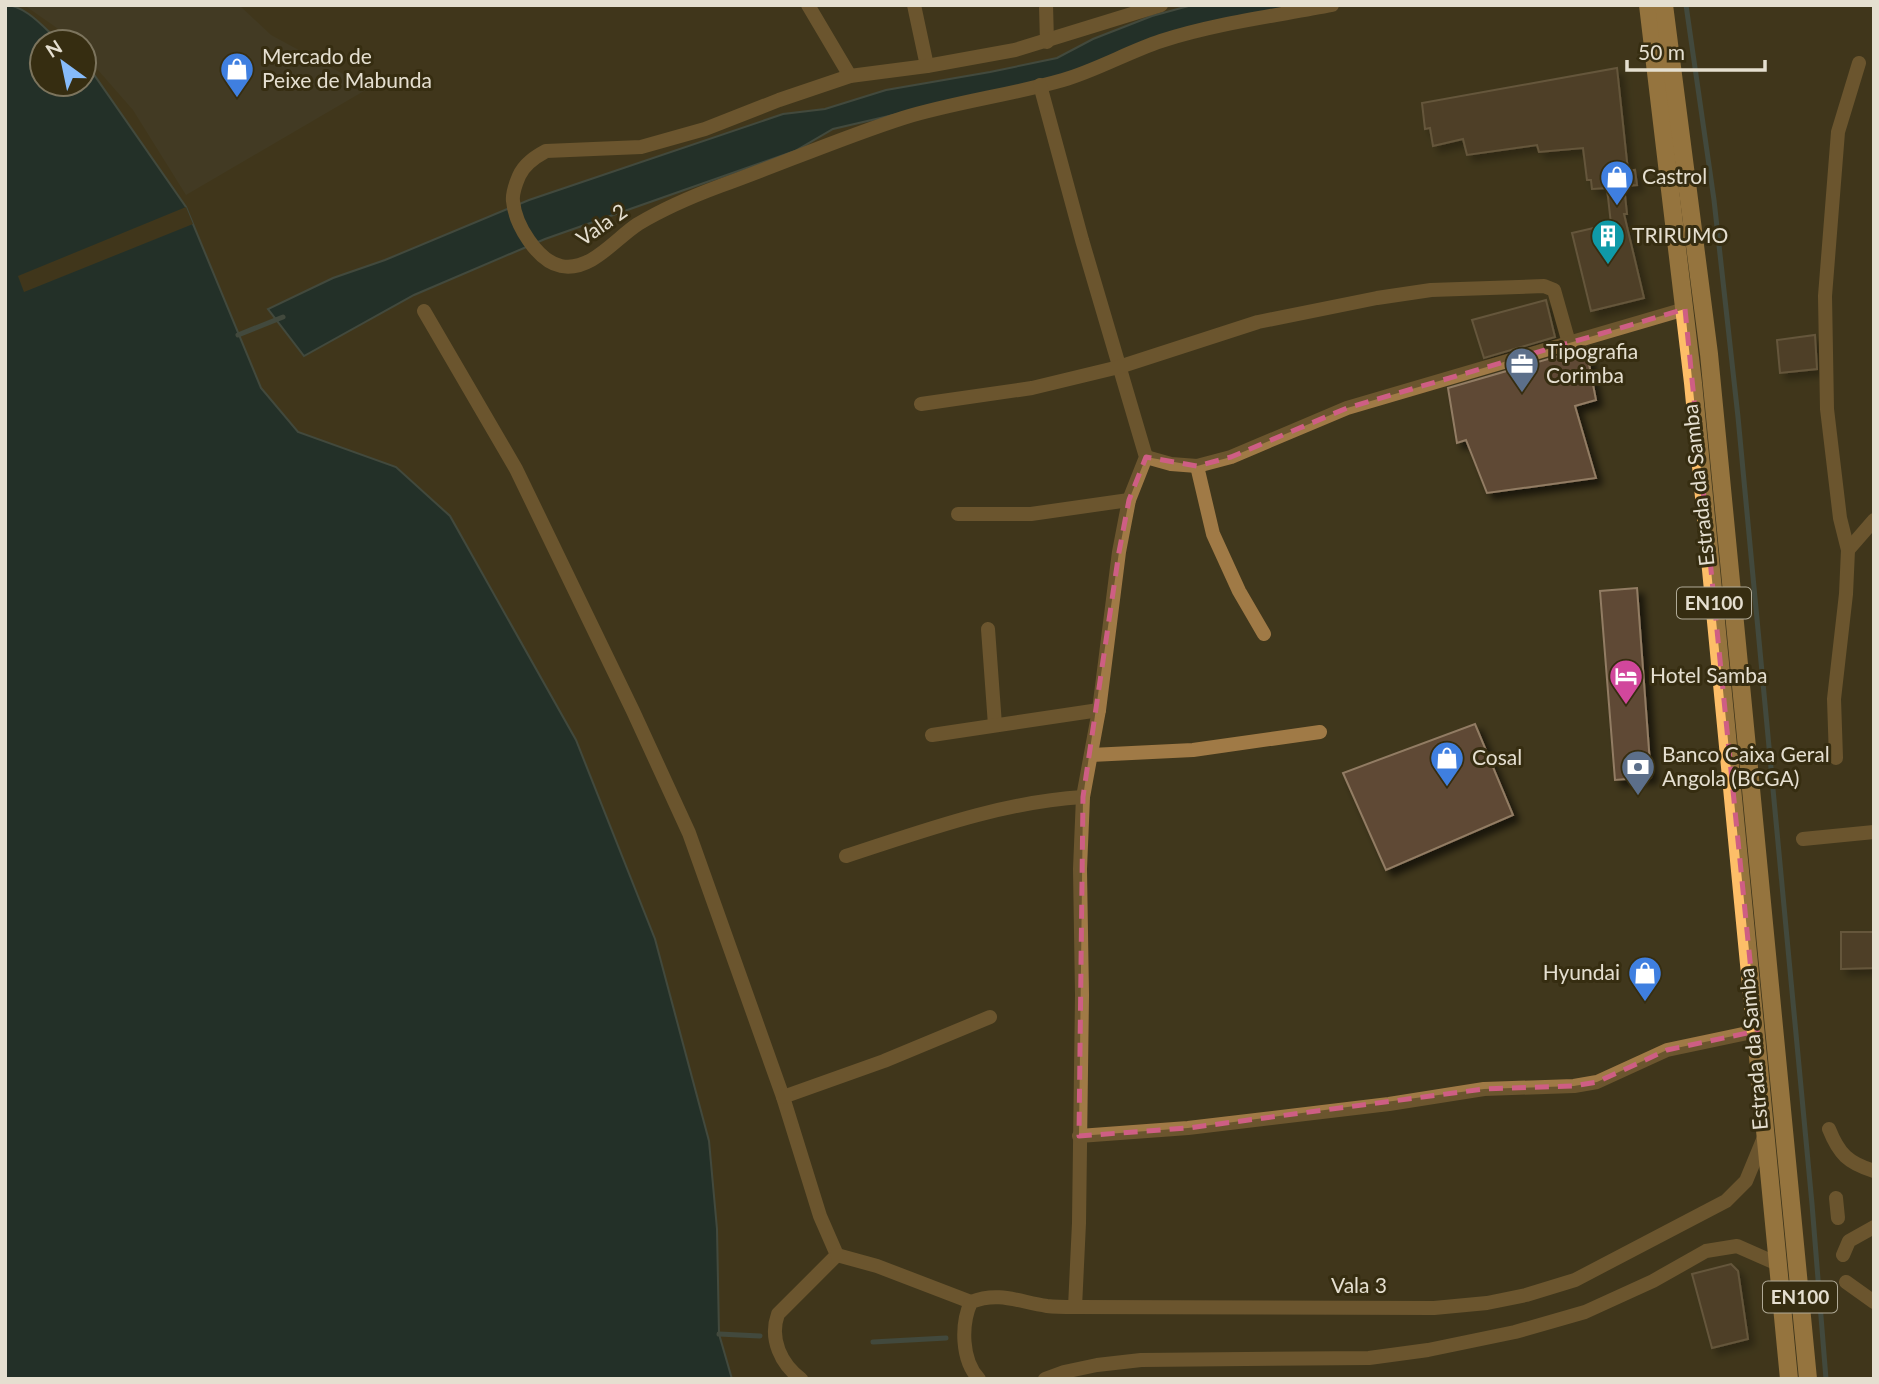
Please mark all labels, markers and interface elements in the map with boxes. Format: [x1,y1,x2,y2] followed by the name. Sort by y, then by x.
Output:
[28,28,98,98] north arrow
[1627,28,1765,72] scale bar
[41,35,66,62] text: N
[1638,39,1685,64] text: 50 m
[262,43,432,92] place label: Mercado de Peixe de Mabunda
[218,50,256,99] shop icon: Mercado de Peixe de Mabunda
[1598,158,1636,207] shop icon: Castrol
[1642,163,1707,188] place label: Castrol
[571,197,631,250] street label: Vala 2
[1589,217,1627,266] building icon: TRIRUMO
[1632,222,1728,247] place label: TRIRUMO
[1546,338,1638,387] place label: Tipografia Corimba
[1503,345,1541,394] office icon: Tipografia Corimba
[1677,403,1718,567] street label: Estrada da Samba
[1677,588,1751,618] road number: EN100
[1607,657,1645,706] hotel icon: Hotel Samba
[1650,662,1767,687] place label: Hotel Samba
[1428,739,1466,788] shop icon: Cosal
[1662,741,1830,790] place label: Banco Caixa Geral Angola (BCGA)
[1472,744,1522,769] place label: Cosal
[1619,748,1657,797] bank icon: Banco Caixa Geral Angola (BCGA)
[1626,954,1664,1003] shop icon: Hyundai
[1543,959,1620,984] place label: Hyundai
[1733,967,1772,1131] street label: Estrada da Samba
[1331,1272,1387,1297] street label: Vala 3
[1763,1282,1837,1312] road number: EN100

